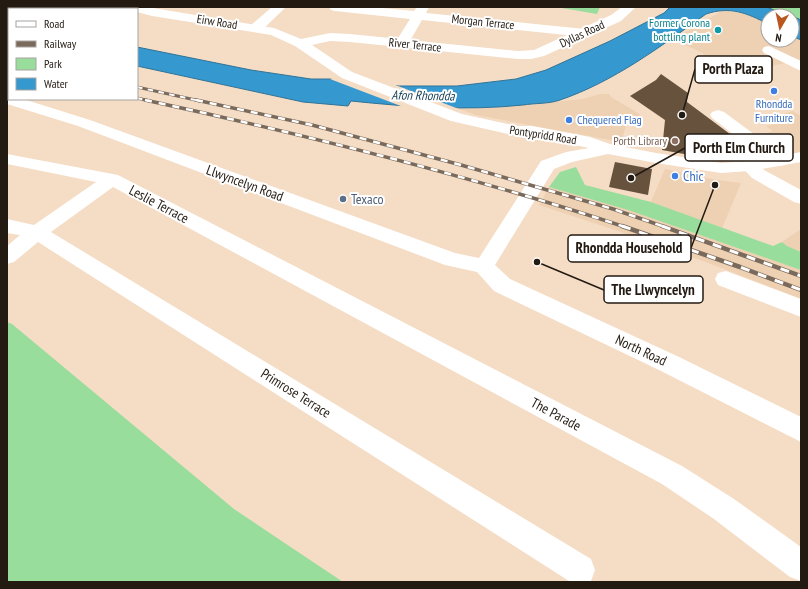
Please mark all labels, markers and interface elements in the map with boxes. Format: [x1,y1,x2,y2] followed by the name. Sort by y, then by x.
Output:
[8,8,138,100] legend
[760,8,800,48] north arrow
[196,11,238,32] street label: Eirw Road
[451,11,515,32] street label: Morgan Terrace
[649,15,711,44] place label: Former Corona bottling plant
[44,16,64,31] text: Road
[557,17,607,51] street label: Dyllas Road
[713,25,723,35] marker: Former Corona bottling plant
[774,30,782,45] text: N
[388,34,442,55] street label: River Terrace
[44,36,77,51] text: Railway
[44,56,62,71] text: Park
[695,56,772,83] callout: Porth Plaza
[702,59,764,78] text: Porth Plaza
[44,76,69,91] text: Water
[391,86,456,105] water label: Afon Rhondda
[769,86,779,96] marker: Rhondda Furniture
[755,96,793,125] place label: Rhondda Furniture
[577,112,642,127] place label: Chequered Flag
[564,115,574,125] marker: Chequered Flag
[508,122,578,147] street label: Pontypridd Road
[613,133,667,148] place label: Porth Library
[685,134,793,161] callout: Porth Elm Church
[670,136,680,146] marker: Porth Library
[693,138,785,157] text: Porth Elm Church
[204,161,286,205] street label: Llwyncelyn Road
[683,167,704,185] place label: Chic
[670,171,680,181] marker: Chic
[126,181,192,227] street label: Leslie Terrace
[351,190,384,208] place label: Texaco
[338,194,348,204] marker: Texaco
[568,235,691,262] callout: Rhondda Household
[575,238,683,257] text: Rhondda Household
[604,276,703,303] callout: The Llwyncelyn
[611,280,695,299] text: The Llwyncelyn
[612,330,670,370] street label: North Road
[258,364,335,422] street label: Primrose Terrace
[528,393,584,435] street label: The Parade

